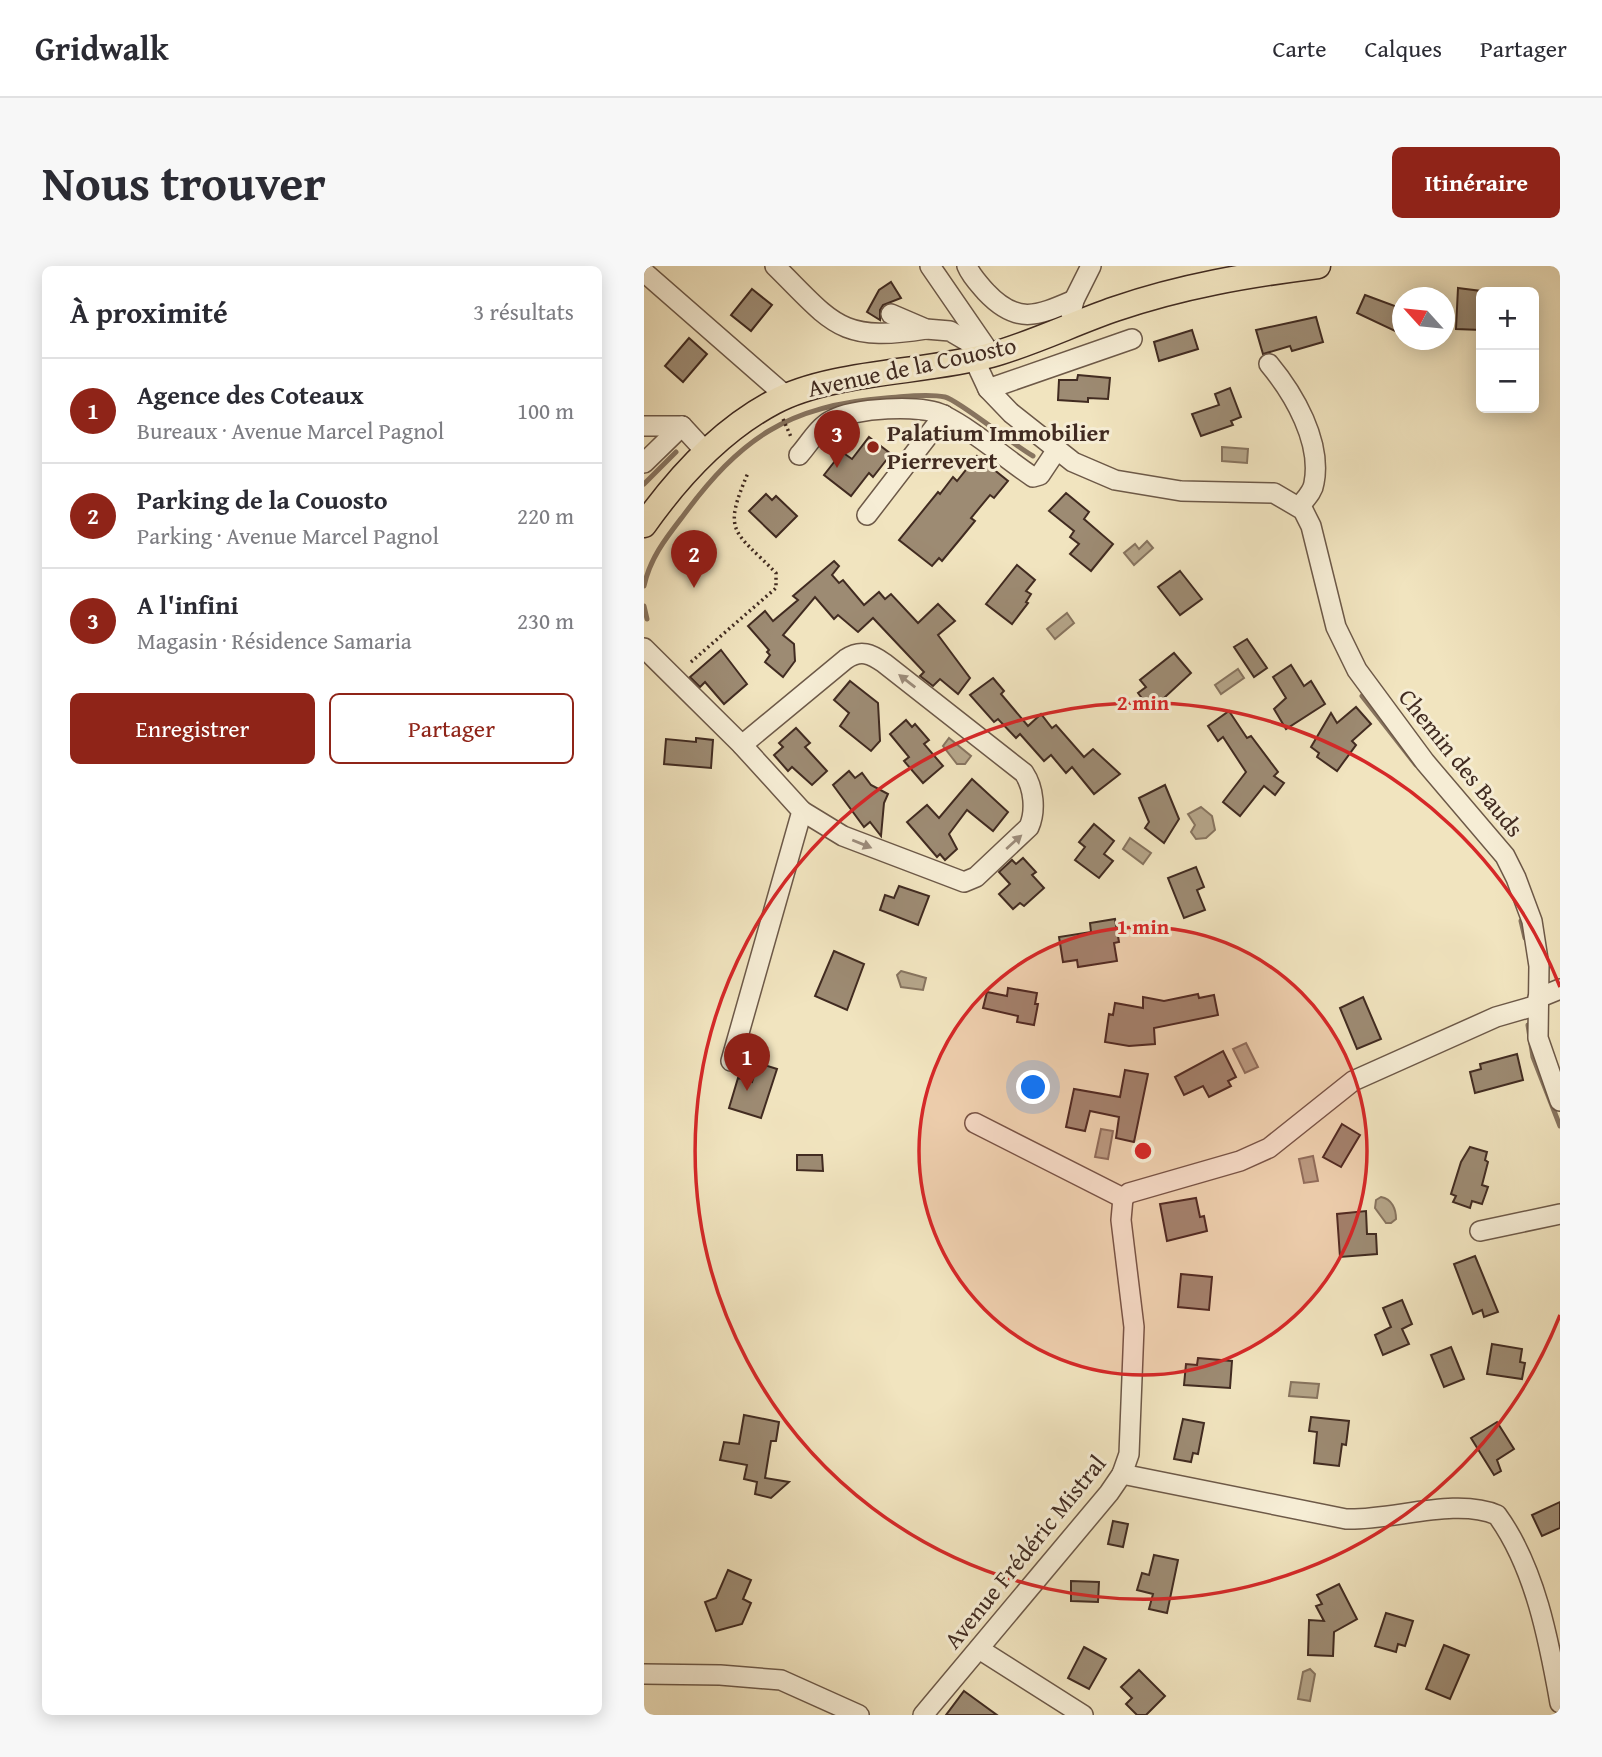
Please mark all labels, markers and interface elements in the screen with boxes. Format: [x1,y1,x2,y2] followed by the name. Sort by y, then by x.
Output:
[35,24,169,72] text: Gridwalk
[1272,31,1326,66] text: Carte
[1364,31,1442,66] text: Calques
[1480,31,1567,66] text: Partager
[42,146,326,218] text: Nous trouver
[1392,147,1560,218] button: Itinéraire
[1392,287,1455,350] north arrow
[1476,287,1539,413] map controls
[1476,287,1539,350] button: +
[70,290,228,334] text: À proximité
[473,295,574,328] text: 3 résultats
[804,327,1019,406] street label: Avenue de la Couosto
[1476,350,1539,413] button: −
[137,375,364,414] text: Agence des Coteaux
[87,394,99,427] text: 1
[517,394,574,427] text: 100 m
[814,410,860,468] pin: 3
[137,414,444,447] text: Bureaux · Avenue Marcel Pagnol
[887,415,1109,478] place label: Palatium Immobilier Pierrevert
[865,439,881,455] marker: Palatium Immobilier Pierrevert
[137,480,388,519] text: Parking de la Couosto
[87,499,99,532] text: 2
[517,499,574,532] text: 220 m
[137,519,439,552] text: Parking · Avenue Marcel Pagnol
[671,530,717,588] pin: 2
[137,585,239,624] text: A l'infini
[87,604,99,637] text: 3
[517,604,574,637] text: 230 m
[137,624,412,657] text: Magasin · Résidence Samaria
[898,673,916,688] one-way arrow
[1391,681,1532,844] street label: Chemin des Bauds
[1117,687,1170,718] text: 2 min
[70,693,315,764] button: Enregistrer
[329,693,574,764] button: Partager
[1005,834,1023,850] one-way arrow
[851,838,872,849] one-way arrow
[1117,911,1170,942] text: 1 min
[724,1033,770,1091] pin: 1
[1016,1070,1050,1104] your location
[1131,1139,1155,1163] centre of rings
[935,1447,1114,1656] street label: Avenue Frédéric Mistral

